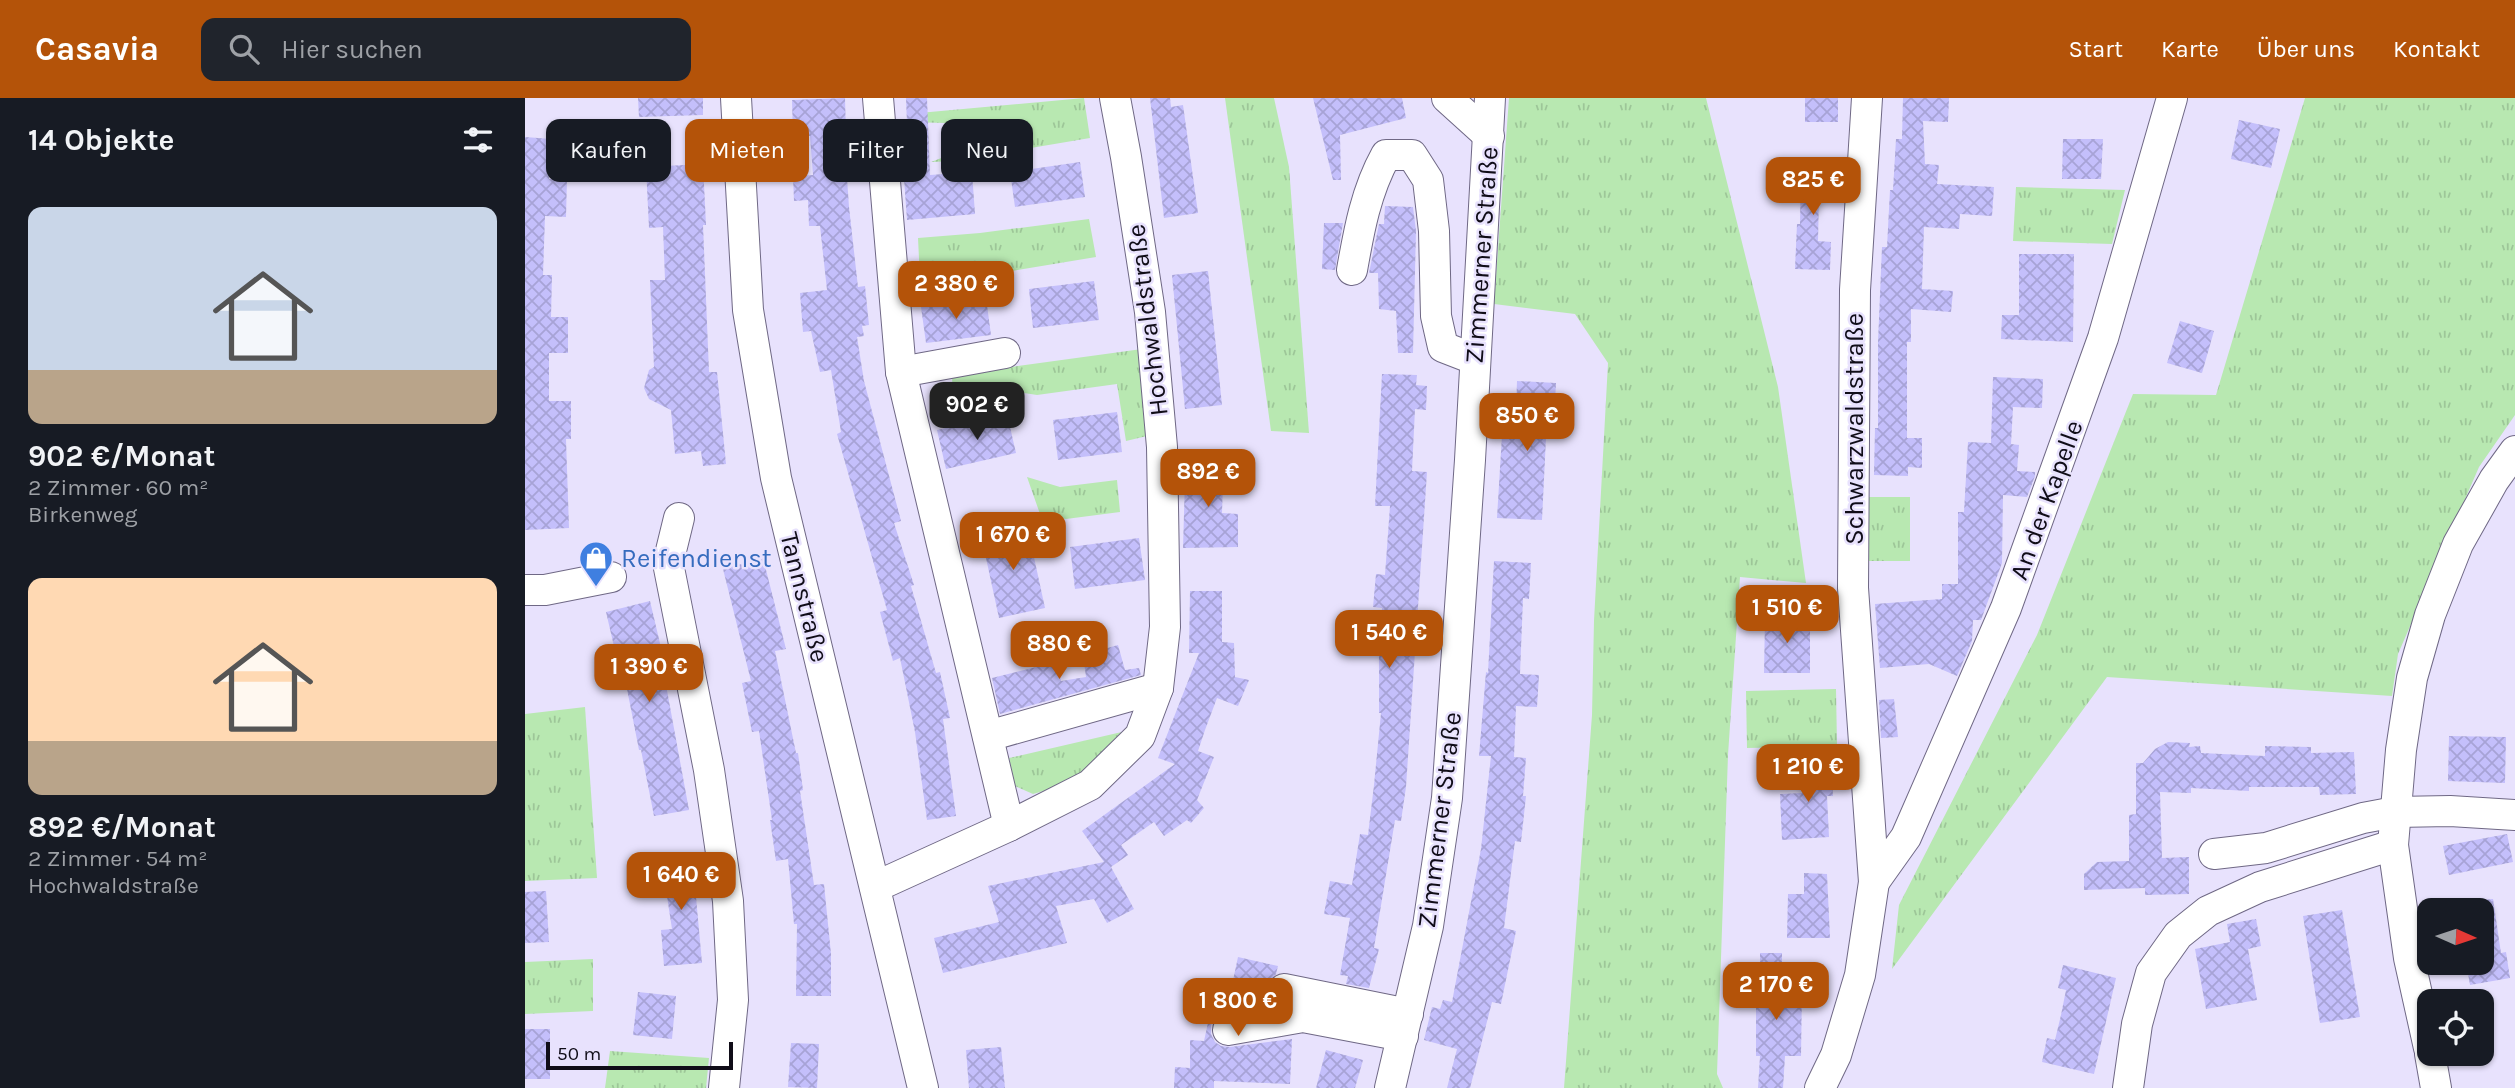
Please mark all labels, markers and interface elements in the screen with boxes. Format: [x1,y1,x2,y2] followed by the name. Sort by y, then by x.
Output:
[201,18,691,81] search box
[35,30,159,68] text: Casavia
[225,30,263,68] icon: search
[281,34,423,65] text: Hier suchen
[2069,35,2123,63] text: Start
[2161,35,2219,63] text: Karte
[2257,35,2355,63] text: Über uns
[2393,35,2480,63] text: Kontakt
[546,119,671,182] chip: Kaufen
[685,119,809,182] chip: Mieten
[823,119,927,182] chip: Filter
[941,119,1033,182] chip: Neu
[459,121,497,159] icon: filters
[28,122,174,158] text: 14 Objekte
[1458,145,1505,365] street label: Zimmerner Straße
[1764,158,1862,217] pin: 825 €
[1782,166,1844,193] text: 825 €
[1120,222,1175,418] street label: Hochwaldstraße
[200,253,326,379] icon: home
[891,262,1021,321] pin: 2 380 €
[914,270,998,297] text: 2 380 €
[1839,313,1870,545] street label: Schwarzwaldstraße
[928,382,1026,442] pin: 902 €
[946,391,1008,418] text: 902 €
[1478,394,1576,453] pin: 850 €
[1495,402,1559,429] text: 850 €
[2003,416,2090,584] street label: An der Kapelle
[28,438,215,474] text: 902 €/Monat
[1159,450,1257,509] pin: 892 €
[1176,458,1240,485] text: 892 €
[28,474,208,501] text: 2 Zimmer · 60 m²
[28,501,138,528] text: Birkenweg
[948,512,1078,572] pin: 1 670 €
[976,521,1050,548] text: 1 670 €
[773,529,836,665] street label: Tannstraße
[577,539,615,588] shop icon: Reifendienst
[621,543,772,574] place label: Reifendienst
[1722,586,1852,645] pin: 1 510 €
[1752,594,1822,621] text: 1 510 €
[1324,610,1454,670] pin: 1 540 €
[1351,619,1427,646] text: 1 540 €
[1010,622,1108,681] pin: 880 €
[200,624,326,750] icon: home
[1027,630,1091,657] text: 880 €
[584,644,714,704] pin: 1 390 €
[610,653,688,680] text: 1 390 €
[1411,710,1468,930] street label: Zimmerner Straße
[1743,744,1873,804] pin: 1 210 €
[1772,753,1844,780] text: 1 210 €
[28,809,216,845] text: 892 €/Monat
[28,845,207,872] text: 2 Zimmer · 54 m²
[616,852,746,912] pin: 1 640 €
[643,861,719,888] text: 1 640 €
[28,872,199,899] text: Hochwaldstraße
[2417,898,2494,975] north arrow
[2417,898,2494,1066] map controls
[1711,962,1841,1022] pin: 2 170 €
[1739,971,1813,998] text: 2 170 €
[1173,978,1303,1038] pin: 1 800 €
[1199,987,1277,1014] text: 1 800 €
[2417,989,2494,1066] button: locate
[546,1039,733,1071] scale bar
[557,1043,601,1065] text: 50 m

